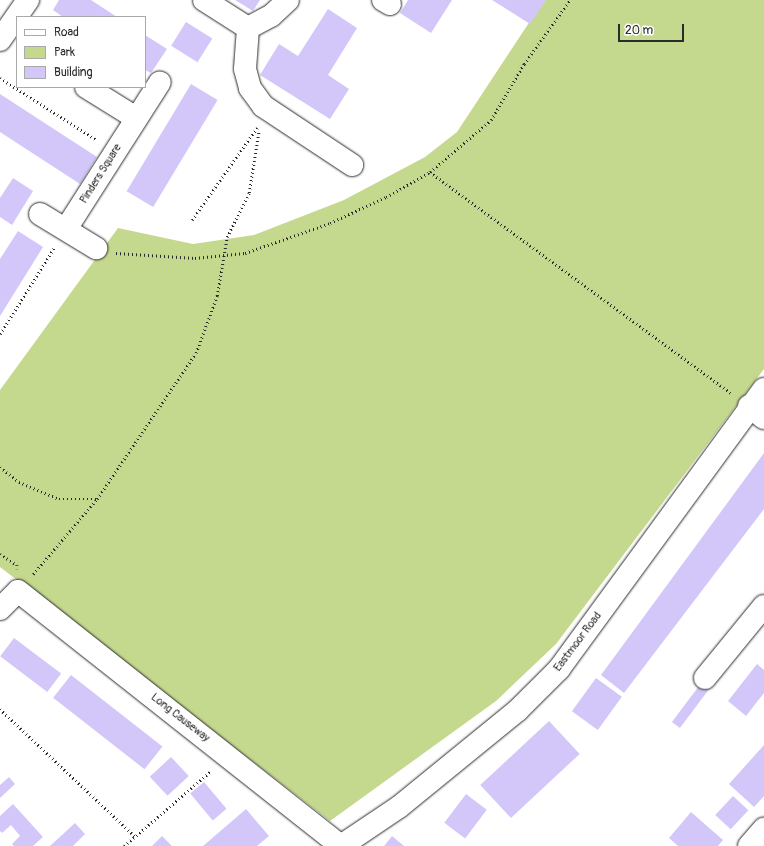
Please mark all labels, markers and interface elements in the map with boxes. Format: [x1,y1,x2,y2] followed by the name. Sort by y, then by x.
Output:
[16,16,146,88] legend
[620,16,686,42] scale bar
[625,23,653,38] text: 20 m
[54,25,79,40] text: Road
[54,45,75,60] text: Park
[54,65,93,80] text: Building
[77,142,125,206] street label: Pinders Square
[551,610,605,674] street label: Eastmoor Road
[148,691,212,745] street label: Long Causeway

